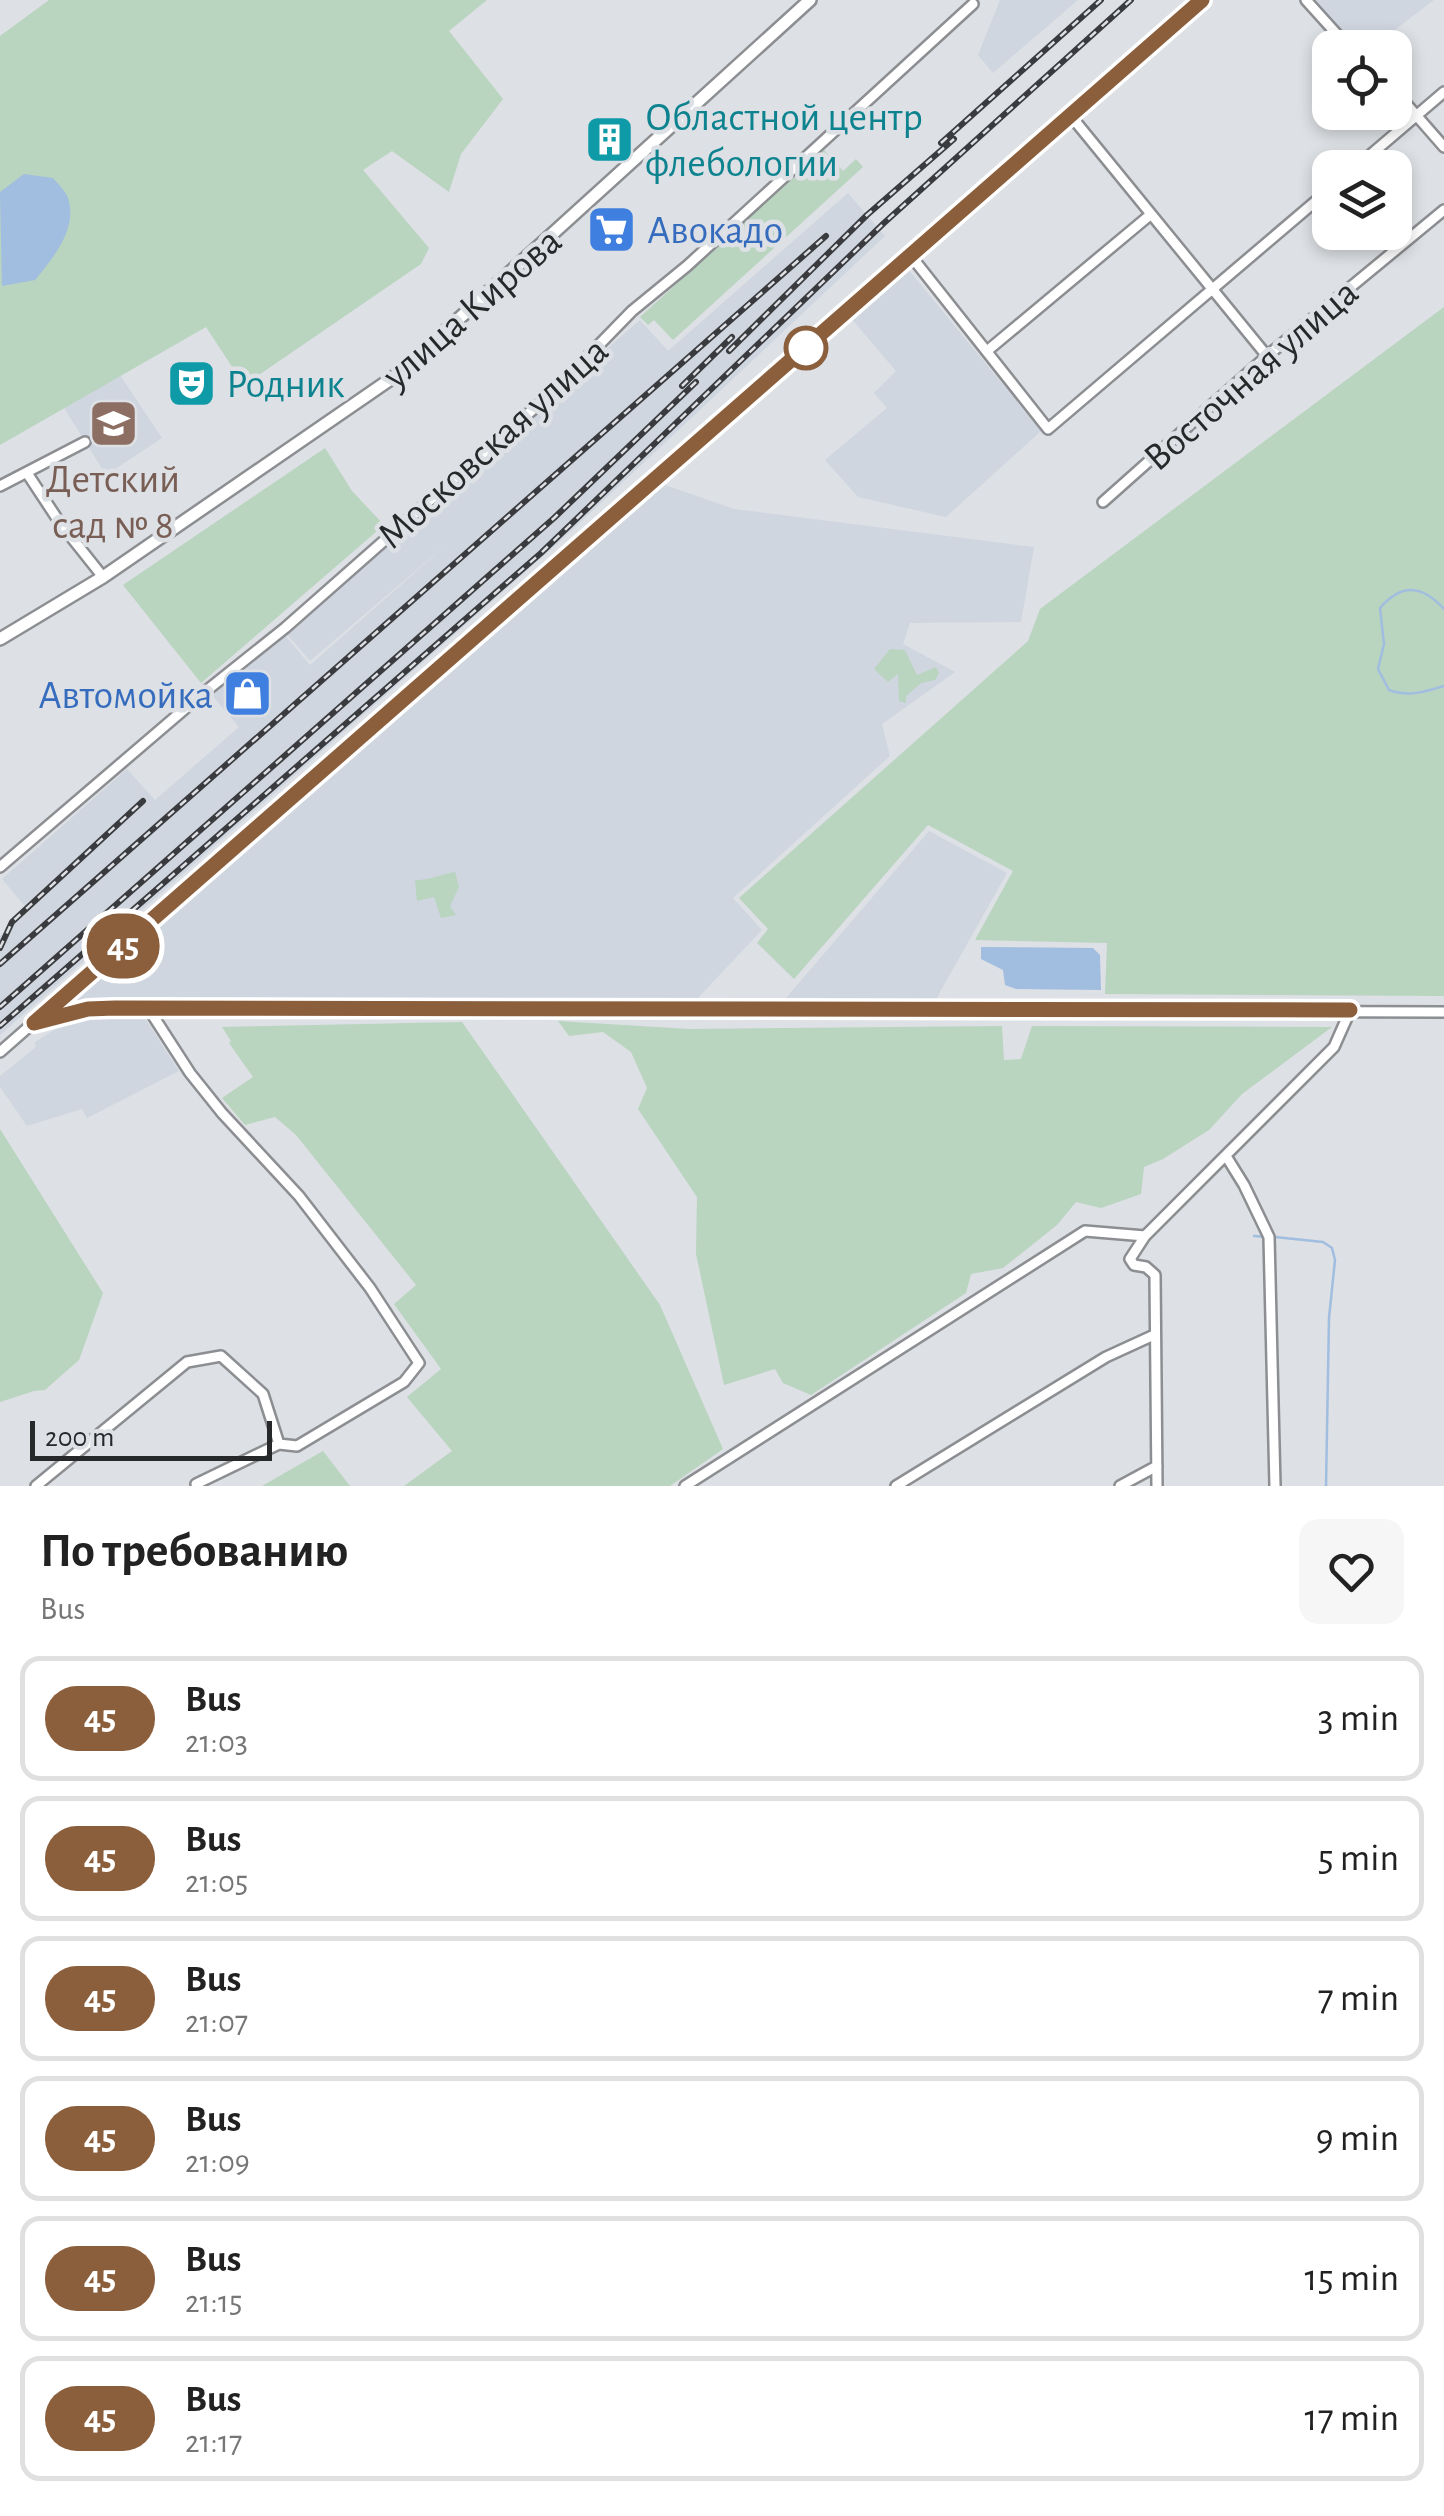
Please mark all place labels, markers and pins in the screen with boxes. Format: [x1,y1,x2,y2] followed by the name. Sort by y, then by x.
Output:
[645,98,923,184] place label: Областной центр флебологии
[584,113,636,165] building icon: Областной центр флебологии
[586,203,638,255] supermarket icon: Авокадо
[647,211,783,251] place label: Авокадо
[785,327,827,369] unlabelled marker
[165,357,217,409] theatre icon: Родник
[226,365,345,405] place label: Родник
[87,397,139,449] school or university icon: Детский сад № 8
[46,460,180,546] place label: Детский сад № 8
[222,668,274,720] shop icon: Автомойка
[38,676,213,716] place label: Автомойка

